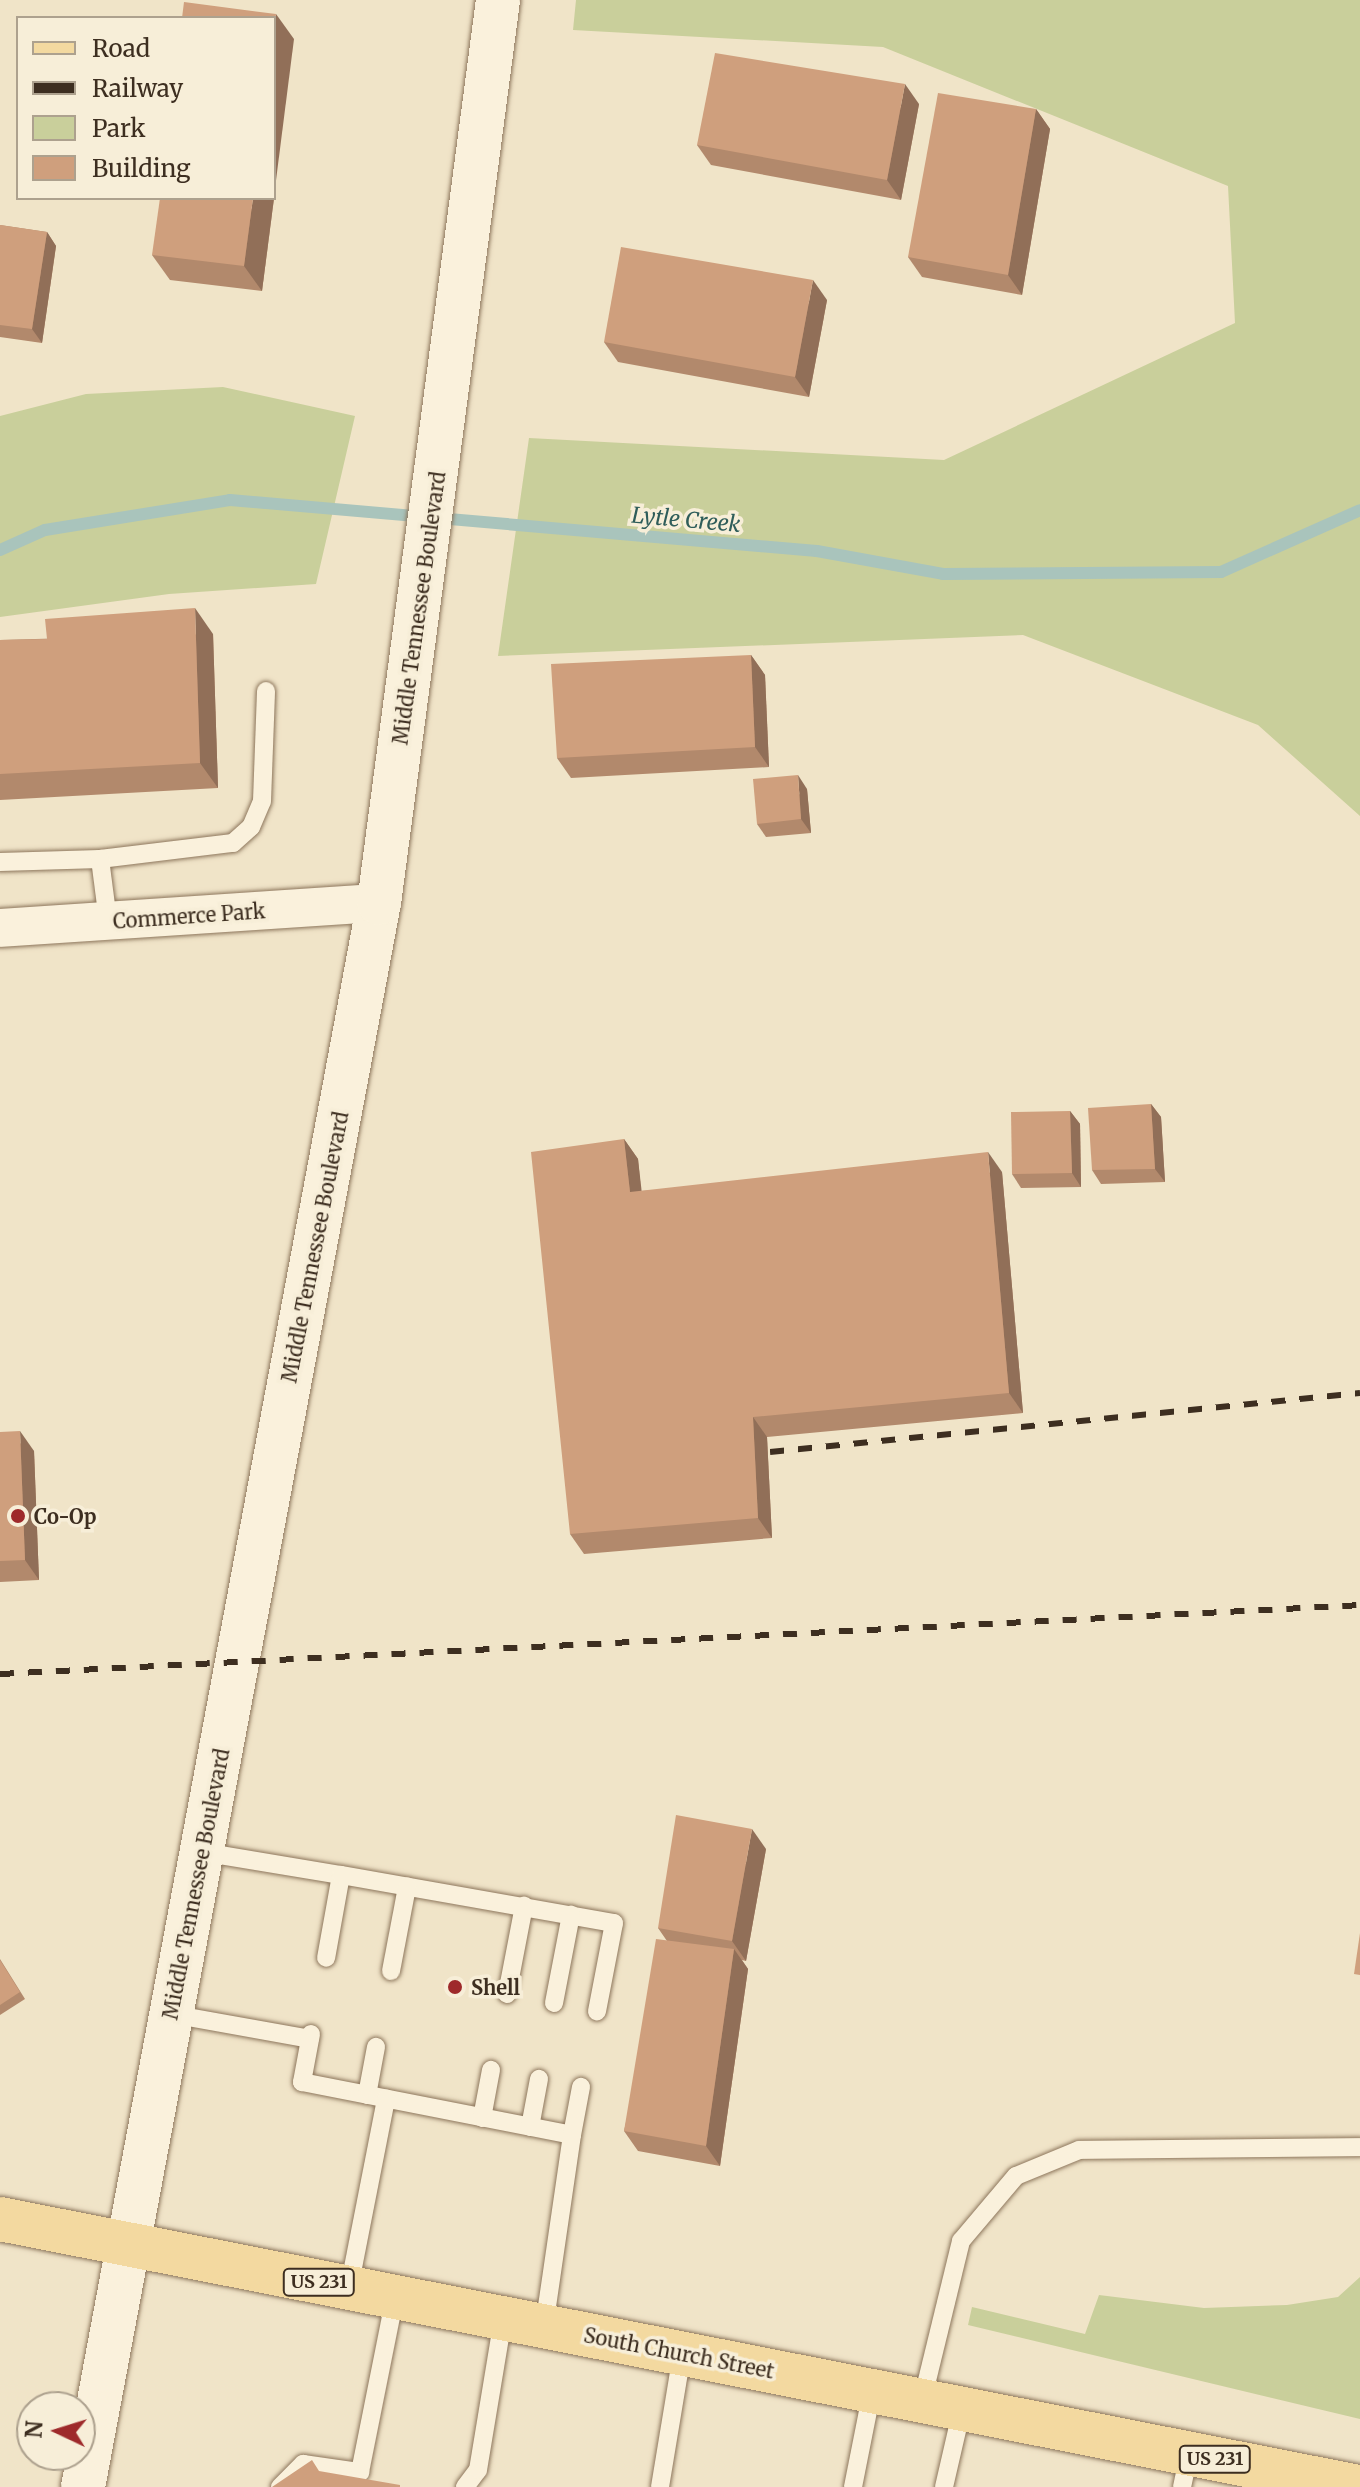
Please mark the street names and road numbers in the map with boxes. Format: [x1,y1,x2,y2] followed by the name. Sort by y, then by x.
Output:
[388,470,450,746] street label: Middle Tennessee Boulevard
[112,899,266,933] street label: Commerce Park
[277,1109,353,1385] street label: Middle Tennessee Boulevard
[158,1746,234,2022] street label: Middle Tennessee Boulevard
[281,2268,357,2296] road number: US 231
[582,2323,776,2383] street label: South Church Street
[1177,2445,1253,2473] road number: US 231

